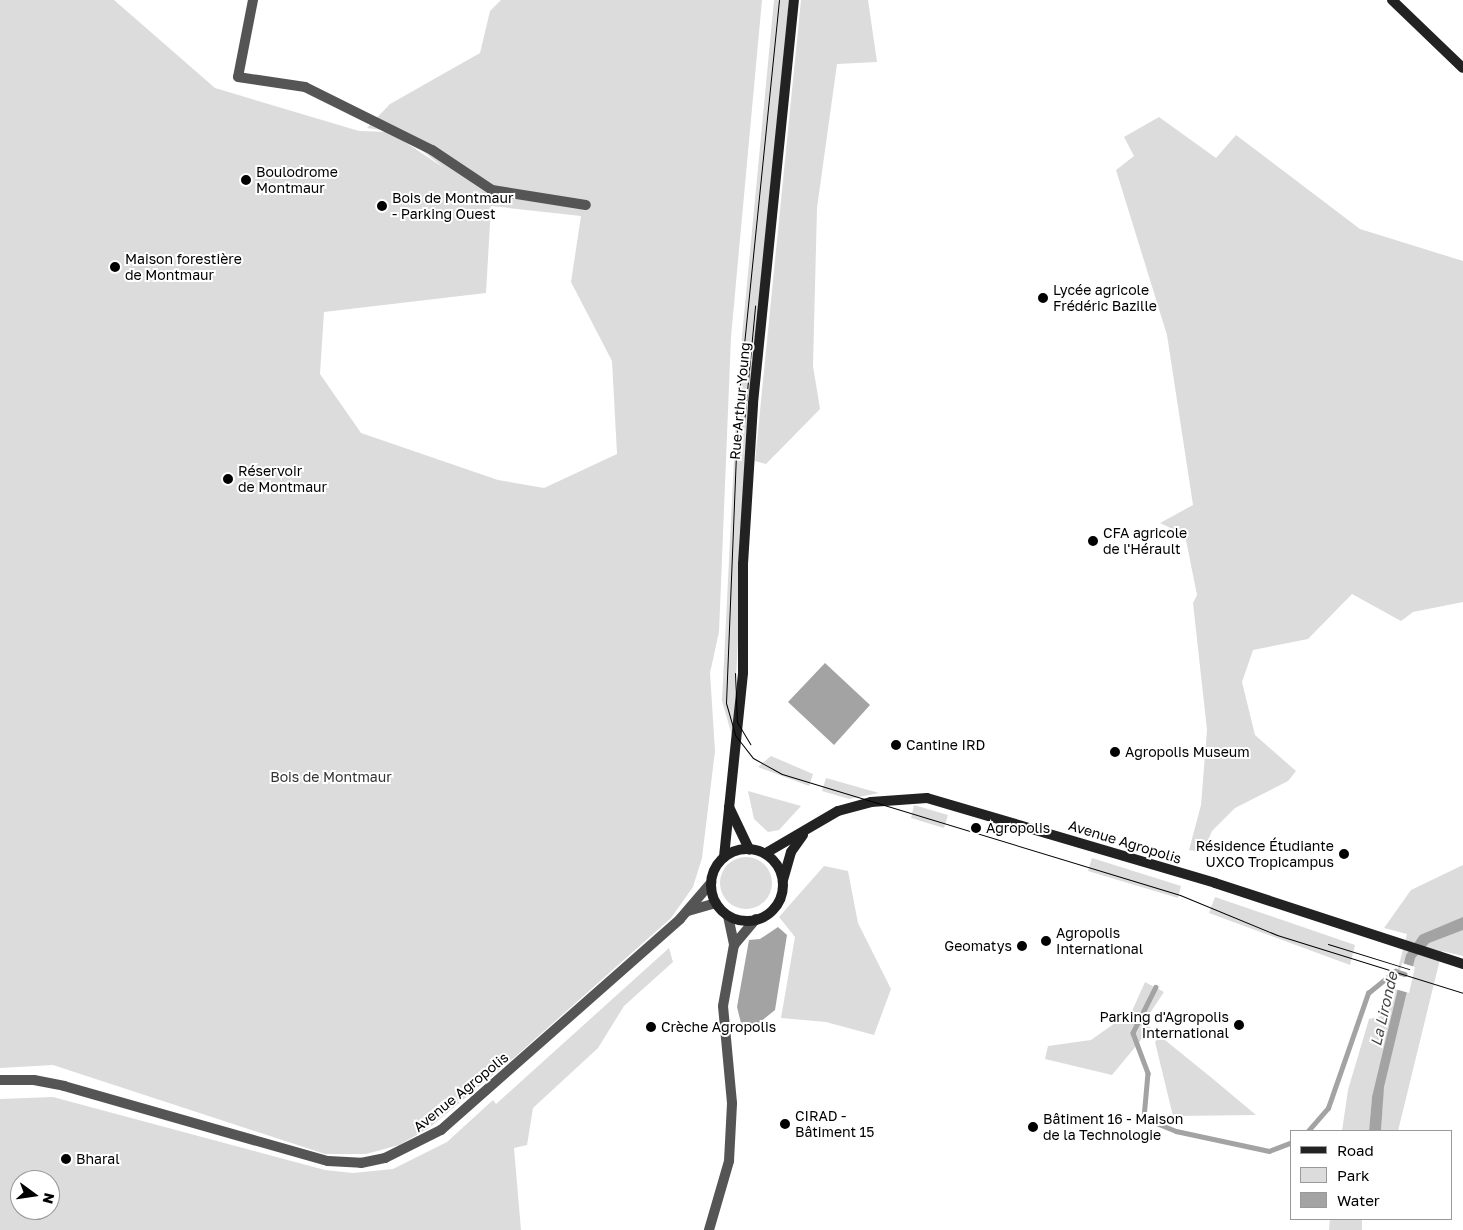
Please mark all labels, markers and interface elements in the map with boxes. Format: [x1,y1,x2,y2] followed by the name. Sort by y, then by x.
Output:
[256,164,338,196] place label: Boulodrome Montmaur
[240,174,252,186] marker: Boulodrome Montmaur
[392,190,513,222] place label: Bois de Montmaur - Parking Ouest
[376,200,388,212] marker: Bois de Montmaur - Parking Ouest
[125,251,242,284] place label: Maison forestière de Montmaur
[109,261,121,273] marker: Maison forestière de Montmaur
[1053,282,1157,314] place label: Lycée agricole Frédéric Bazille
[1037,292,1049,304] marker: Lycée agricole Frédéric Bazille
[726,341,754,461] street label: Rue Arthur Young
[238,463,327,496] place label: Réservoir de Montmaur
[222,473,234,485] marker: Réservoir de Montmaur
[1103,525,1187,558] place label: CFA agricole de l'Hérault
[1087,535,1099,547] marker: CFA agricole de l'Hérault
[906,737,985,753] place label: Cantine IRD
[890,739,902,751] marker: Cantine IRD
[1125,744,1250,760] place label: Agropolis Museum
[1109,746,1121,758] marker: Agropolis Museum
[270,769,392,785] park label: Bois de Montmaur
[1067,817,1183,867] street label: Avenue Agropolis
[986,820,1050,836] place label: Agropolis
[970,822,982,834] marker: Agropolis
[1196,838,1334,870] place label: Résidence Étudiante UXCO Tropicampus
[1338,848,1350,860] marker: Résidence Étudiante UXCO Tropicampus
[1056,925,1143,958] place label: Agropolis International
[1040,935,1052,947] marker: Agropolis International
[944,938,1012,954] place label: Geomatys
[1016,940,1028,952] marker: Geomatys
[1367,970,1401,1048] water label: La Lironde
[1099,1009,1229,1042] place label: Parking d'Agropolis International
[661,1019,776,1035] place label: Crèche Agropolis
[1233,1019,1245,1031] marker: Parking d'Agropolis International
[645,1021,657,1033] marker: Crèche Agropolis
[410,1049,512,1135] street label: Avenue Agropolis
[795,1108,874,1140] place label: CIRAD - Bâtiment 15
[1043,1111,1183,1144] place label: Bâtiment 16 - Maison de la Technologie
[779,1118,791,1130] marker: CIRAD - Bâtiment 15
[1027,1121,1039,1133] marker: Bâtiment 16 - Maison de la Technologie
[1290,1130,1453,1220] legend
[1337,1141,1374,1159] text: Road
[76,1151,120,1167] place label: Bharal
[60,1153,72,1165] marker: Bharal
[1337,1166,1369,1184] text: Park
[10,1170,60,1220] north arrow
[40,1191,59,1206] text: N
[1337,1191,1380,1209] text: Water

